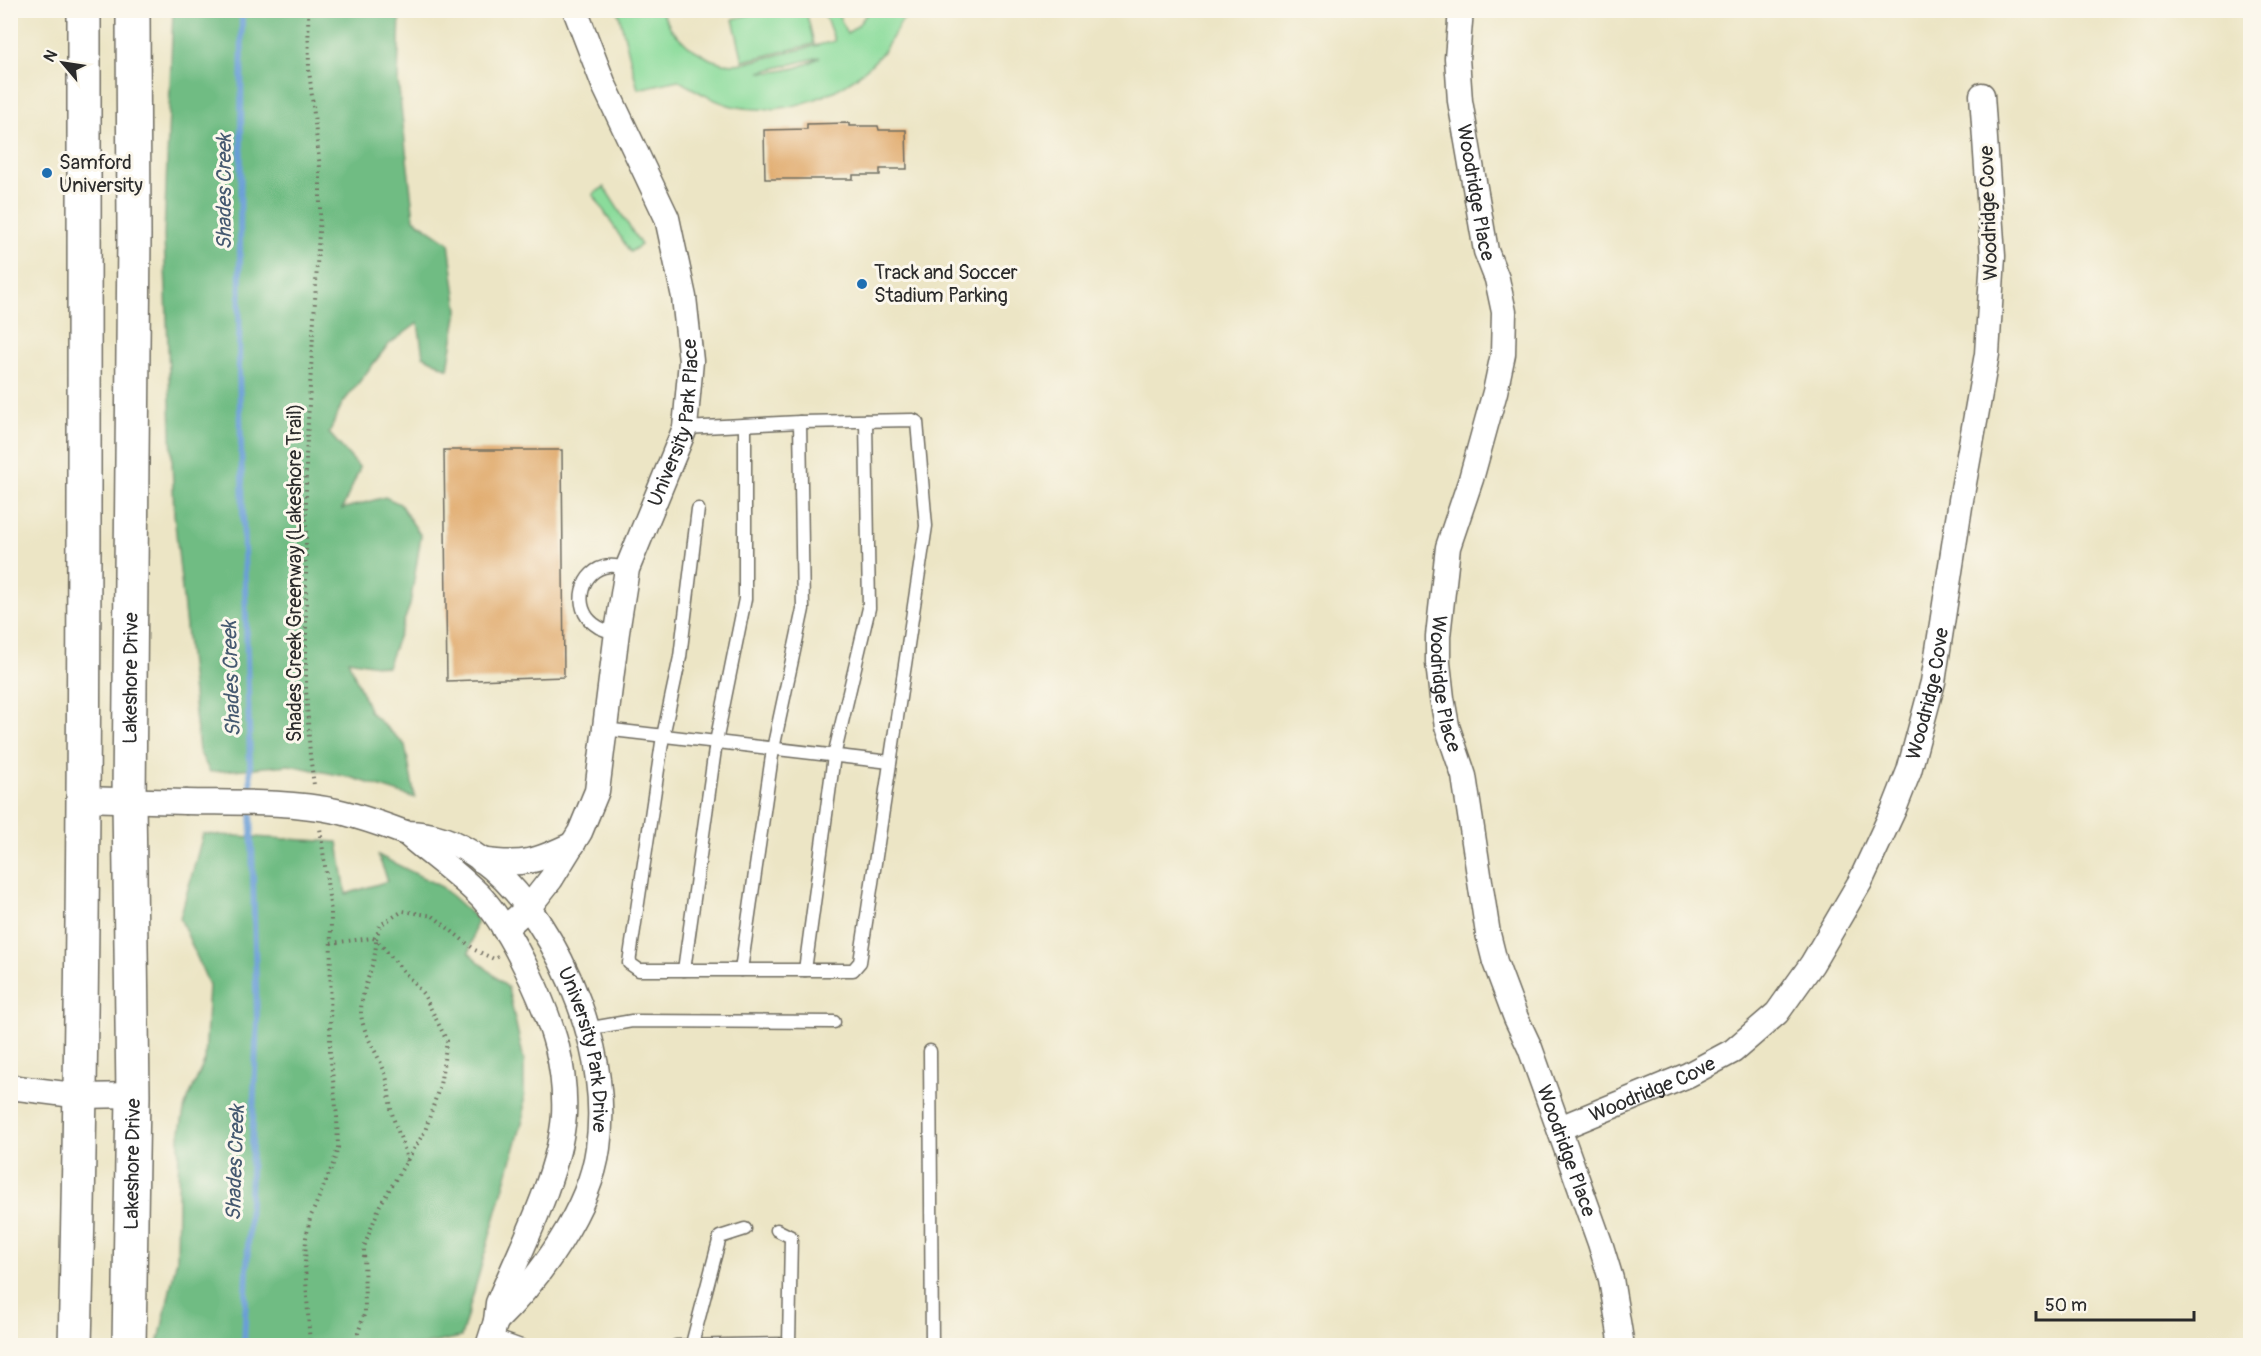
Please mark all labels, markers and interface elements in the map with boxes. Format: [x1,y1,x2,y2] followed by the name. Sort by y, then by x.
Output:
[33,33,93,93] north arrow
[39,46,62,66] text: N
[1451,122,1501,265] street label: Woodridge Place
[211,132,238,250] water label: Shades Creek
[1974,145,2003,281] street label: Woodridge Cove
[59,150,143,198] place label: Samford University
[40,166,54,180] marker: Samford University
[874,260,1018,308] place label: Track and Soccer Stadium Parking
[855,277,869,291] marker: Track and Soccer Stadium Parking
[642,337,704,510] street label: University Park Place
[282,404,307,742] street label: Shades Creek Greenway (Lakeshore Trail)
[117,612,144,744] street label: Lakeshore Drive
[1425,614,1467,756] street label: Woodridge Place
[216,618,247,737] water label: Shades Creek
[1901,626,1954,763] street label: Woodridge Cove
[552,963,612,1133] street label: University Park Drive
[1585,1051,1720,1128] street label: Woodridge Cove
[1531,1082,1602,1220] street label: Woodridge Place
[119,1098,146,1230] street label: Lakeshore Drive
[220,1102,251,1222] water label: Shades Creek
[2036,1284,2194,1322] scale bar
[2045,1294,2087,1317] text: 50 m

